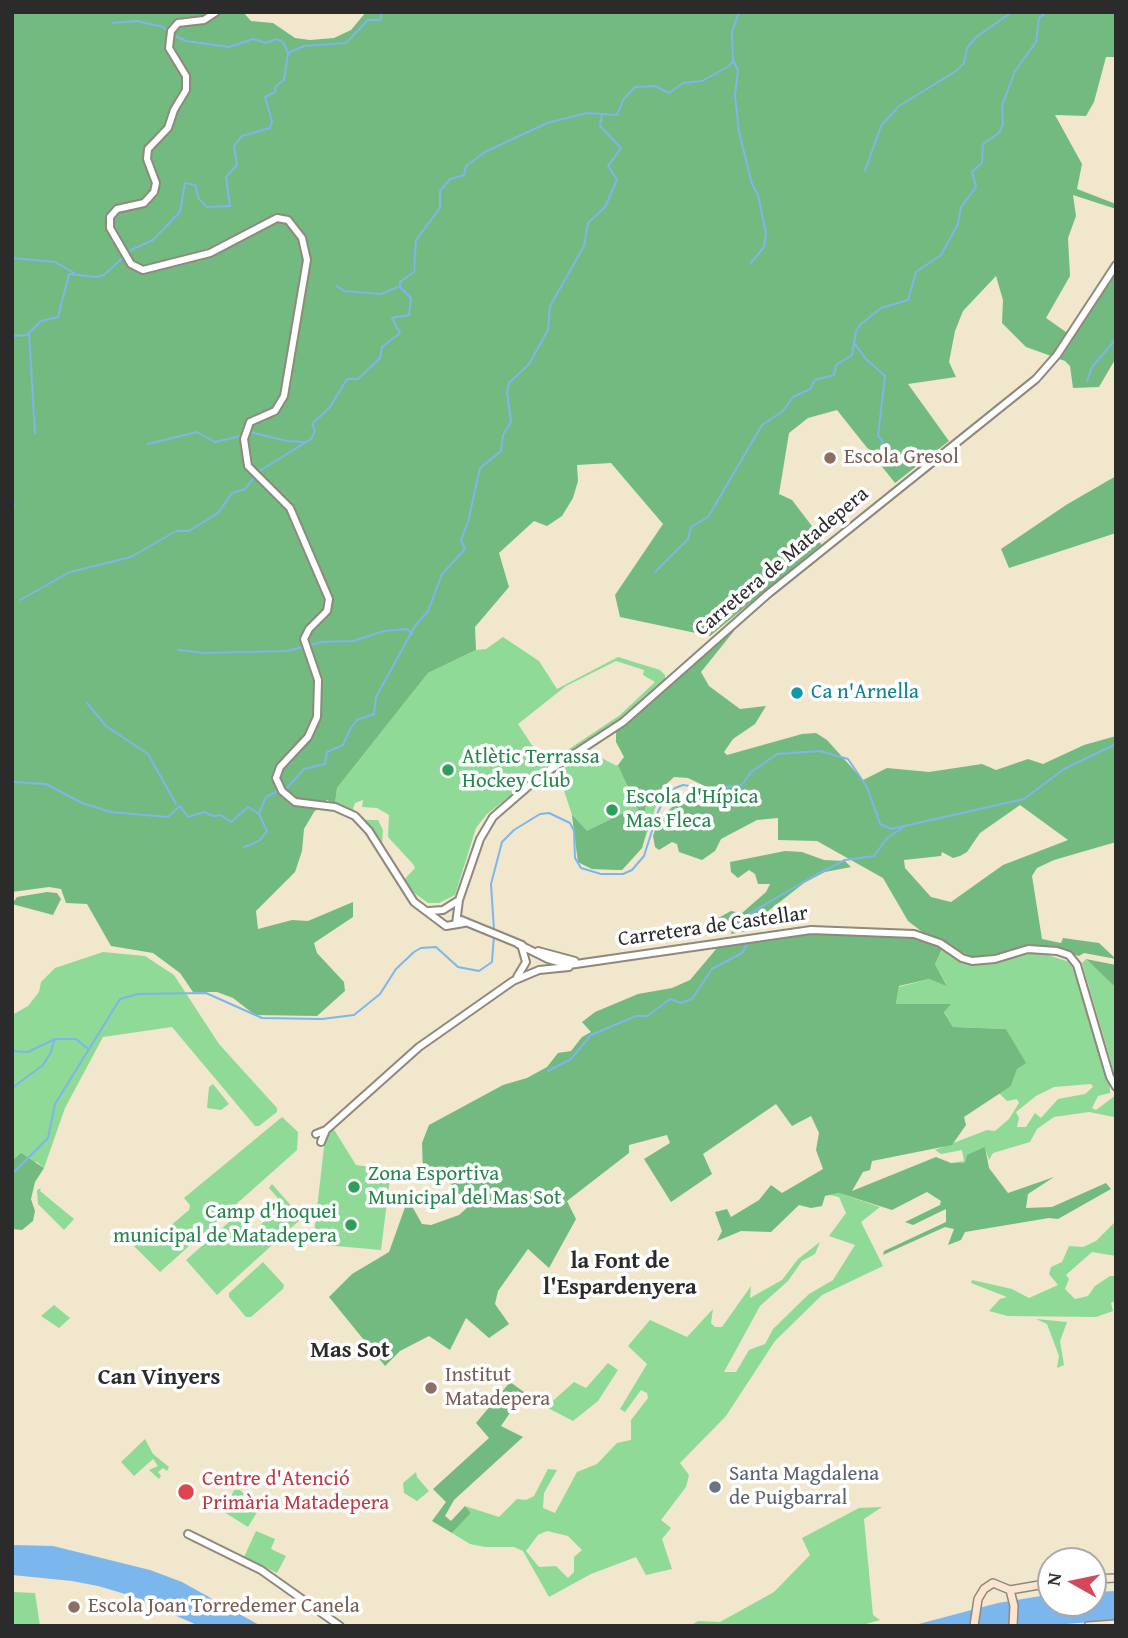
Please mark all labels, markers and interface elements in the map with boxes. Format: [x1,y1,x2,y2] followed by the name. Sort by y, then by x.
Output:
[844,445,959,471] place label: Escola Gresol
[822,450,838,466] marker: Escola Gresol
[690,482,874,642] street label: Carretera de Matadepera
[811,680,919,706] place label: Ca n'Arnella
[789,685,805,701] marker: Ca n'Arnella
[462,745,600,795] place label: Atlètic Terrassa Hockey Club
[440,762,456,778] marker: Atlètic Terrassa Hockey Club
[626,785,758,835] place label: Escola d'Hípica Mas Fleca
[604,802,620,818] marker: Escola d'Hípica Mas Fleca
[616,901,810,953] street label: Carretera de Castellar
[368,1162,561,1212] place label: Zona Esportiva Municipal del Mas Sot
[346,1179,362,1195] marker: Zona Esportiva Municipal del Mas Sot
[113,1200,337,1250] place label: Camp d'hoquei municipal de Matadepera
[343,1217,359,1233] marker: Camp d'hoquei municipal de Matadepera
[543,1248,697,1302] district label: la Font de l'Espardenyera
[310,1337,390,1365] district label: Mas Sot
[445,1363,550,1413] place label: Institut Matadepera
[98,1364,220,1392] district label: Can Vinyers
[423,1380,439,1396] marker: Institut Matadepera
[729,1462,879,1512] place label: Santa Magdalena de Puigbarral
[202,1467,389,1517] place label: Centre d'Atenció Primària Matadepera
[707,1479,723,1495] marker: Santa Magdalena de Puigbarral
[176,1482,196,1502] marker: Centre d'Atenció Primària Matadepera
[1037,1547,1107,1617] north arrow
[1038,1571,1068,1587] text: N
[88,1594,360,1620] place label: Escola Joan Torredemer Canela
[66,1599,82,1615] marker: Escola Joan Torredemer Canela

